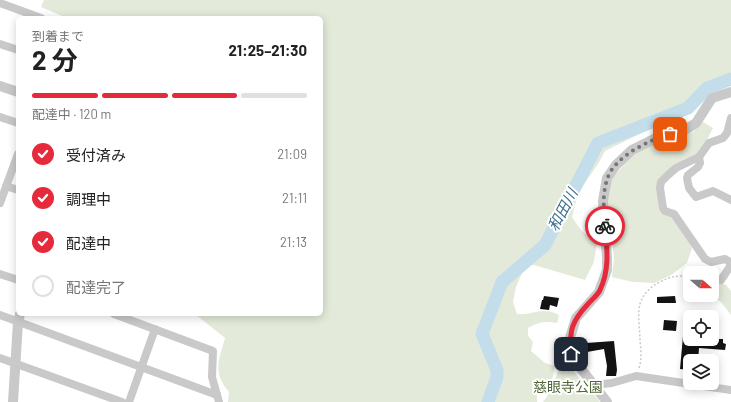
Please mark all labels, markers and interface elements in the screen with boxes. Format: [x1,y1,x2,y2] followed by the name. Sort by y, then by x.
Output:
[32,28,84,44] text: 到着まで
[229,41,307,59] text: 21:25–21:30
[32,44,78,75] text: 2 分
[32,106,111,122] text: 配達中 · 120 m
[653,117,687,151] pin
[659,123,681,145] icon: bag
[32,143,54,165] icon: check
[66,146,126,164] text: 受付済み
[277,146,307,162] text: 21:09
[544,184,582,234] water label: 和田川
[32,187,54,209] icon: check
[66,190,111,208] text: 調理中
[282,190,307,206] text: 21:11
[585,206,625,246] courier
[594,215,616,237] icon: bike
[32,231,54,253] icon: check
[66,234,111,252] text: 配達中
[280,234,307,250] text: 21:13
[683,266,719,302] north arrow
[683,266,719,390] map controls
[66,278,126,296] text: 配達完了
[683,310,719,346] button: locate
[554,337,588,371] pin
[560,343,582,365] icon: home
[683,354,719,390] button: layers
[533,378,603,395] park label: 慈眼寺公園

